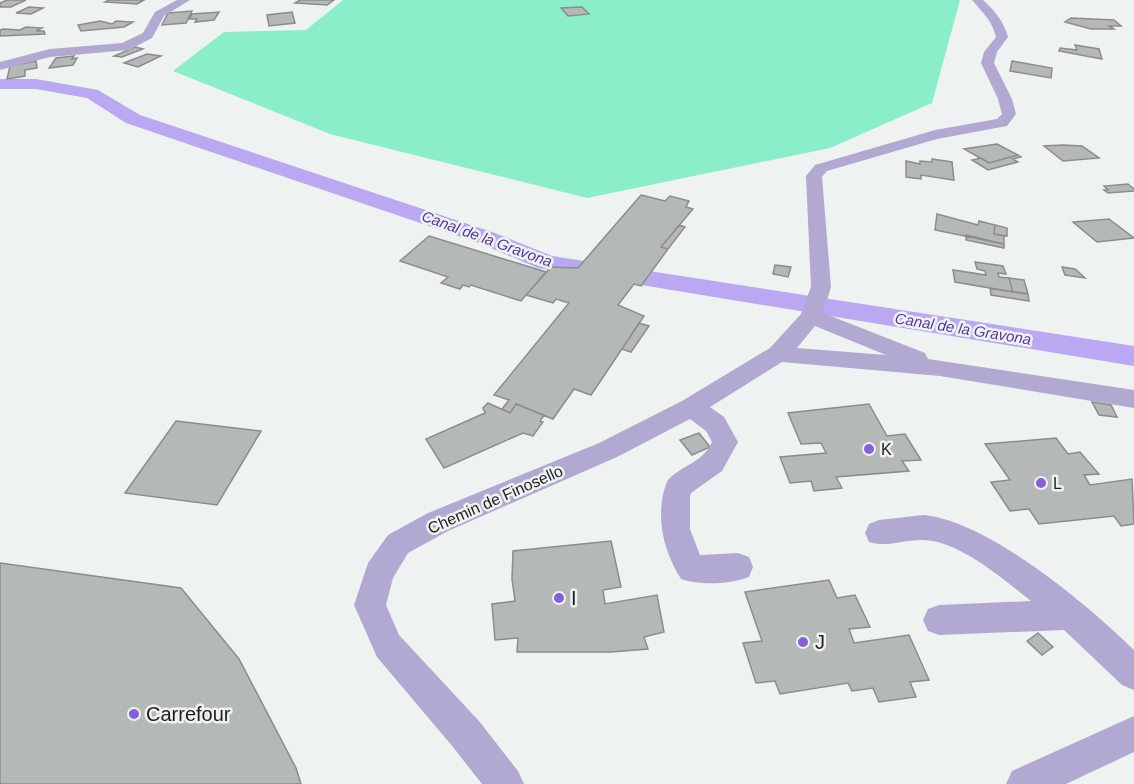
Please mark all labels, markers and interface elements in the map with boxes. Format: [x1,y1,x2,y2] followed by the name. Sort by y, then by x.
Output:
[420,207,555,270] water label: Canal de la Gravona
[894,309,1032,348] water label: Canal de la Gravona
[881,441,892,458] place label: K
[862,442,876,456] marker: K
[425,462,565,537] street label: Chemin de Finosello
[1053,475,1062,492] place label: L
[1034,476,1048,490] marker: L
[571,587,577,609] place label: I
[552,591,566,605] marker: I
[815,631,825,653] place label: J
[796,635,810,649] marker: J
[146,703,231,725] place label: Carrefour
[127,707,141,721] marker: Carrefour

